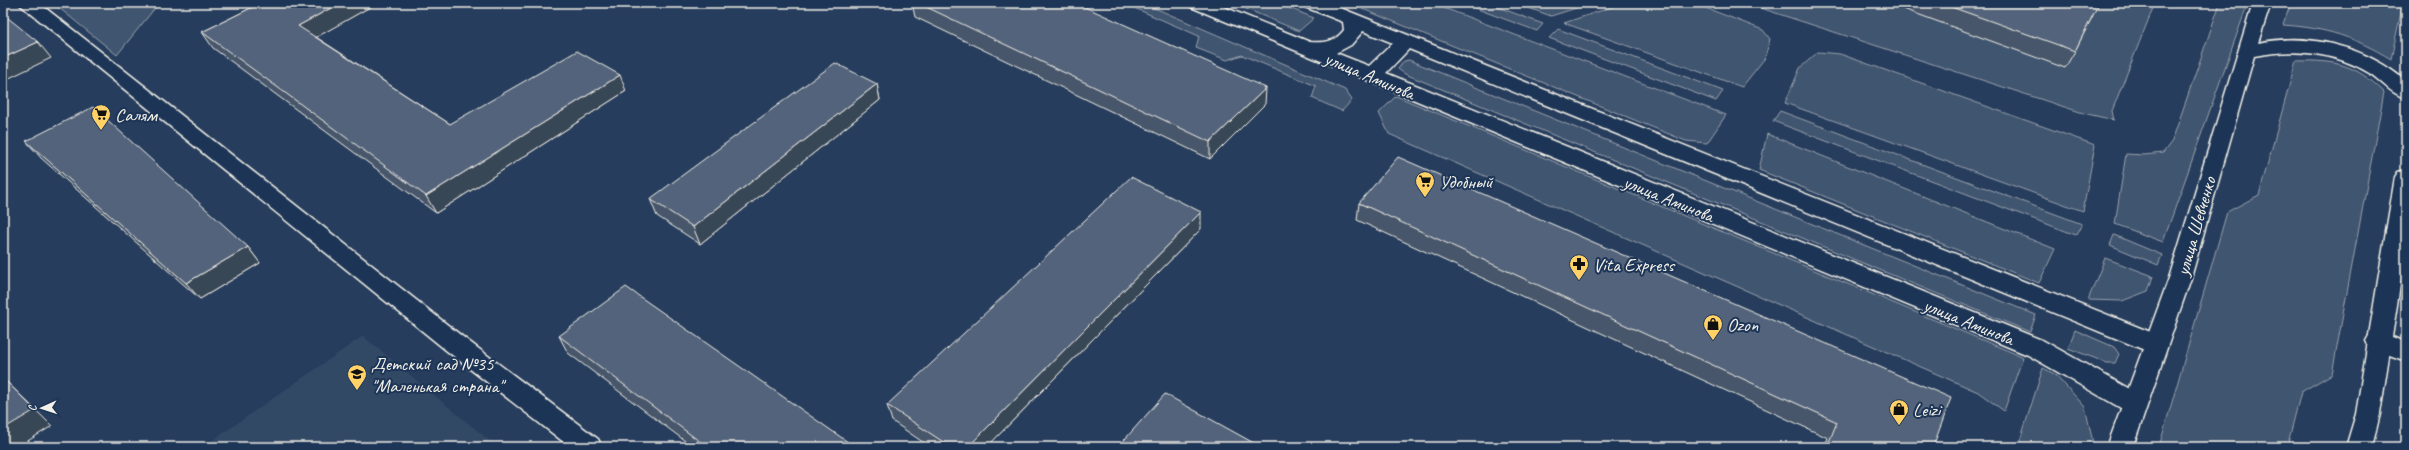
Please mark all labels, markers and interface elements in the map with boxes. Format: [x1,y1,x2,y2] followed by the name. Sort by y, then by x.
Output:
[1320,46,1420,106] street label: улица Аминова
[90,103,112,131] supermarket icon: Салям
[115,103,159,127] place label: Салям
[1414,170,1436,198] supermarket icon: Удобный
[1439,170,1494,194] place label: Удобный
[1619,170,1719,229] street label: улица Аминова
[2170,173,2222,279] street label: улица Шевченко
[1568,253,1590,281] pharmacy icon: Vita Express
[1593,253,1676,277] place label: Vita Express
[1919,293,2019,352] street label: улица Аминова
[1702,313,1724,341] shop icon: Ozon
[1727,313,1759,337] place label: Ozon
[371,352,506,398] place label: Детский сад №35 "Маленькая страна"
[346,363,368,391] school or university icon: Детский сад №35 "Маленькая страна"
[22,388,62,428] north arrow
[1888,398,1910,426] shop icon: Leizi
[1913,398,1943,422] place label: Leizi
[25,404,39,412] text: С

